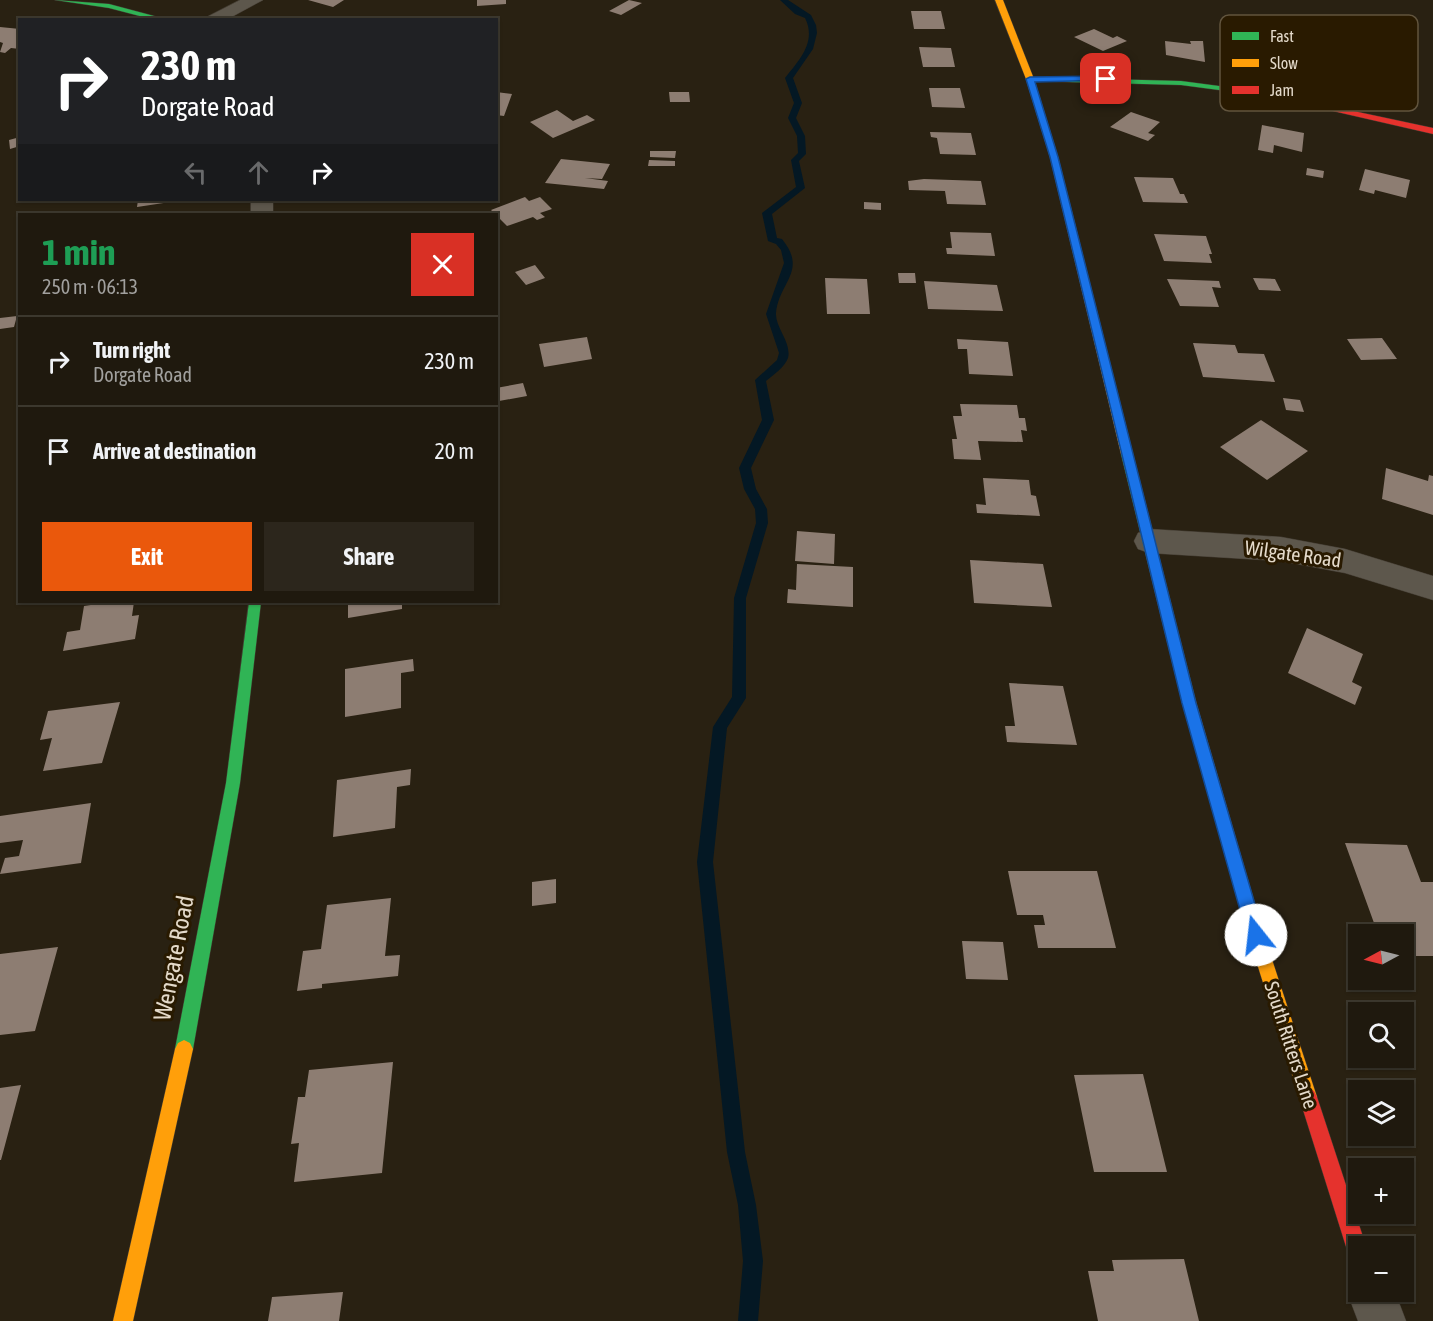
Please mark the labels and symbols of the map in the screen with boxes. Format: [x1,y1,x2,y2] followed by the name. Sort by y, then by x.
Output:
[1220,15,1418,111] legend
[1270,27,1294,45] text: Fast
[1080,53,1131,104] pin
[1270,54,1298,72] text: Slow
[1270,81,1294,99] text: Jam
[1243,535,1343,572] street label: Wilgate Road
[148,893,199,1023] street label: Wengate Road
[1224,903,1288,967] position arrow
[1348,924,1414,990] north arrow
[1260,978,1323,1111] street label: South Ritters Lane

